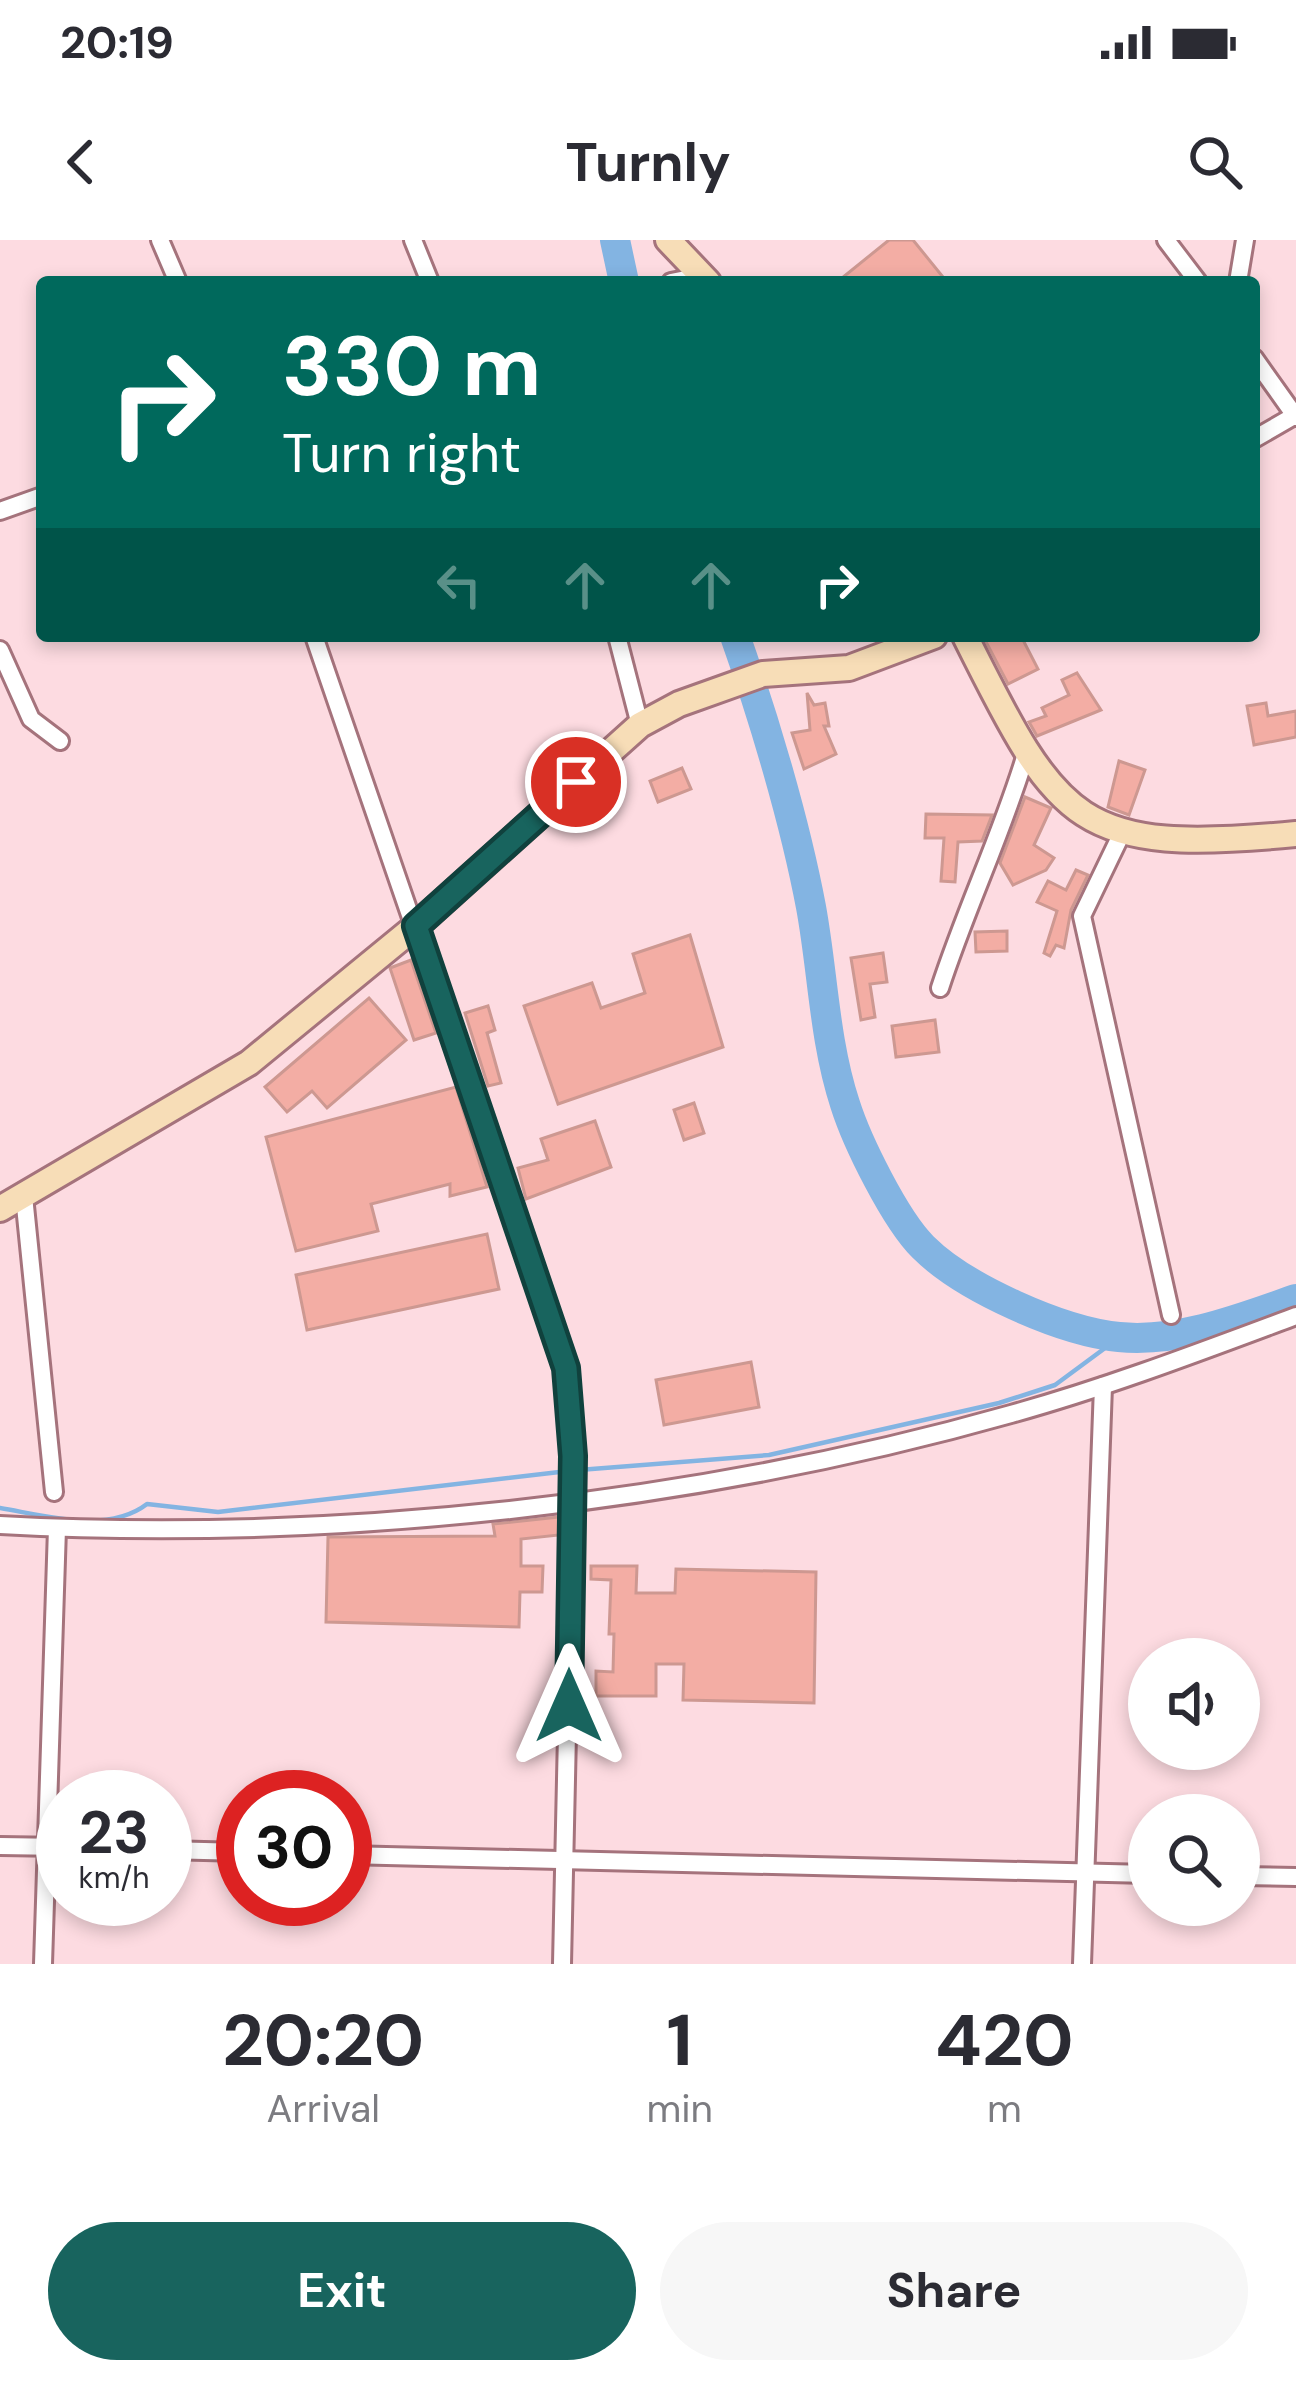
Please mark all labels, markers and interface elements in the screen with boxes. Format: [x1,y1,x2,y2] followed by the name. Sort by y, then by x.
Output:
[60,13,174,72] text: 20:19
[565,127,731,198] text: Turnly
[48,129,114,195] icon: back
[1182,129,1248,195] icon: search
[282,312,541,421] text: 330 m
[84,324,240,480] icon: right
[282,418,521,489] text: Turn right
[426,552,492,618] icon: left
[552,552,618,618] icon: ahead
[678,552,744,618] icon: ahead
[804,552,870,618] icon: right
[525,731,627,833] pin
[543,749,609,815] icon: arrive
[1128,1638,1260,1926] map controls
[1128,1638,1260,1770] button: sound
[506,1643,632,1769] position arrow
[216,1770,372,1926] speed limit sign: 30
[79,1793,149,1872] text: 23
[1128,1794,1260,1926] button: search
[79,1858,149,1897] text: km/h
[222,1994,424,2087] text: 20:20
[667,1994,693,2087] text: 1
[935,1994,1074,2087] text: 420
[266,2083,380,2134] text: Arrival
[646,2083,713,2134] text: min
[987,2083,1022,2134] text: m
[48,2222,636,2360] button: Exit
[660,2222,1248,2360] button: Share

